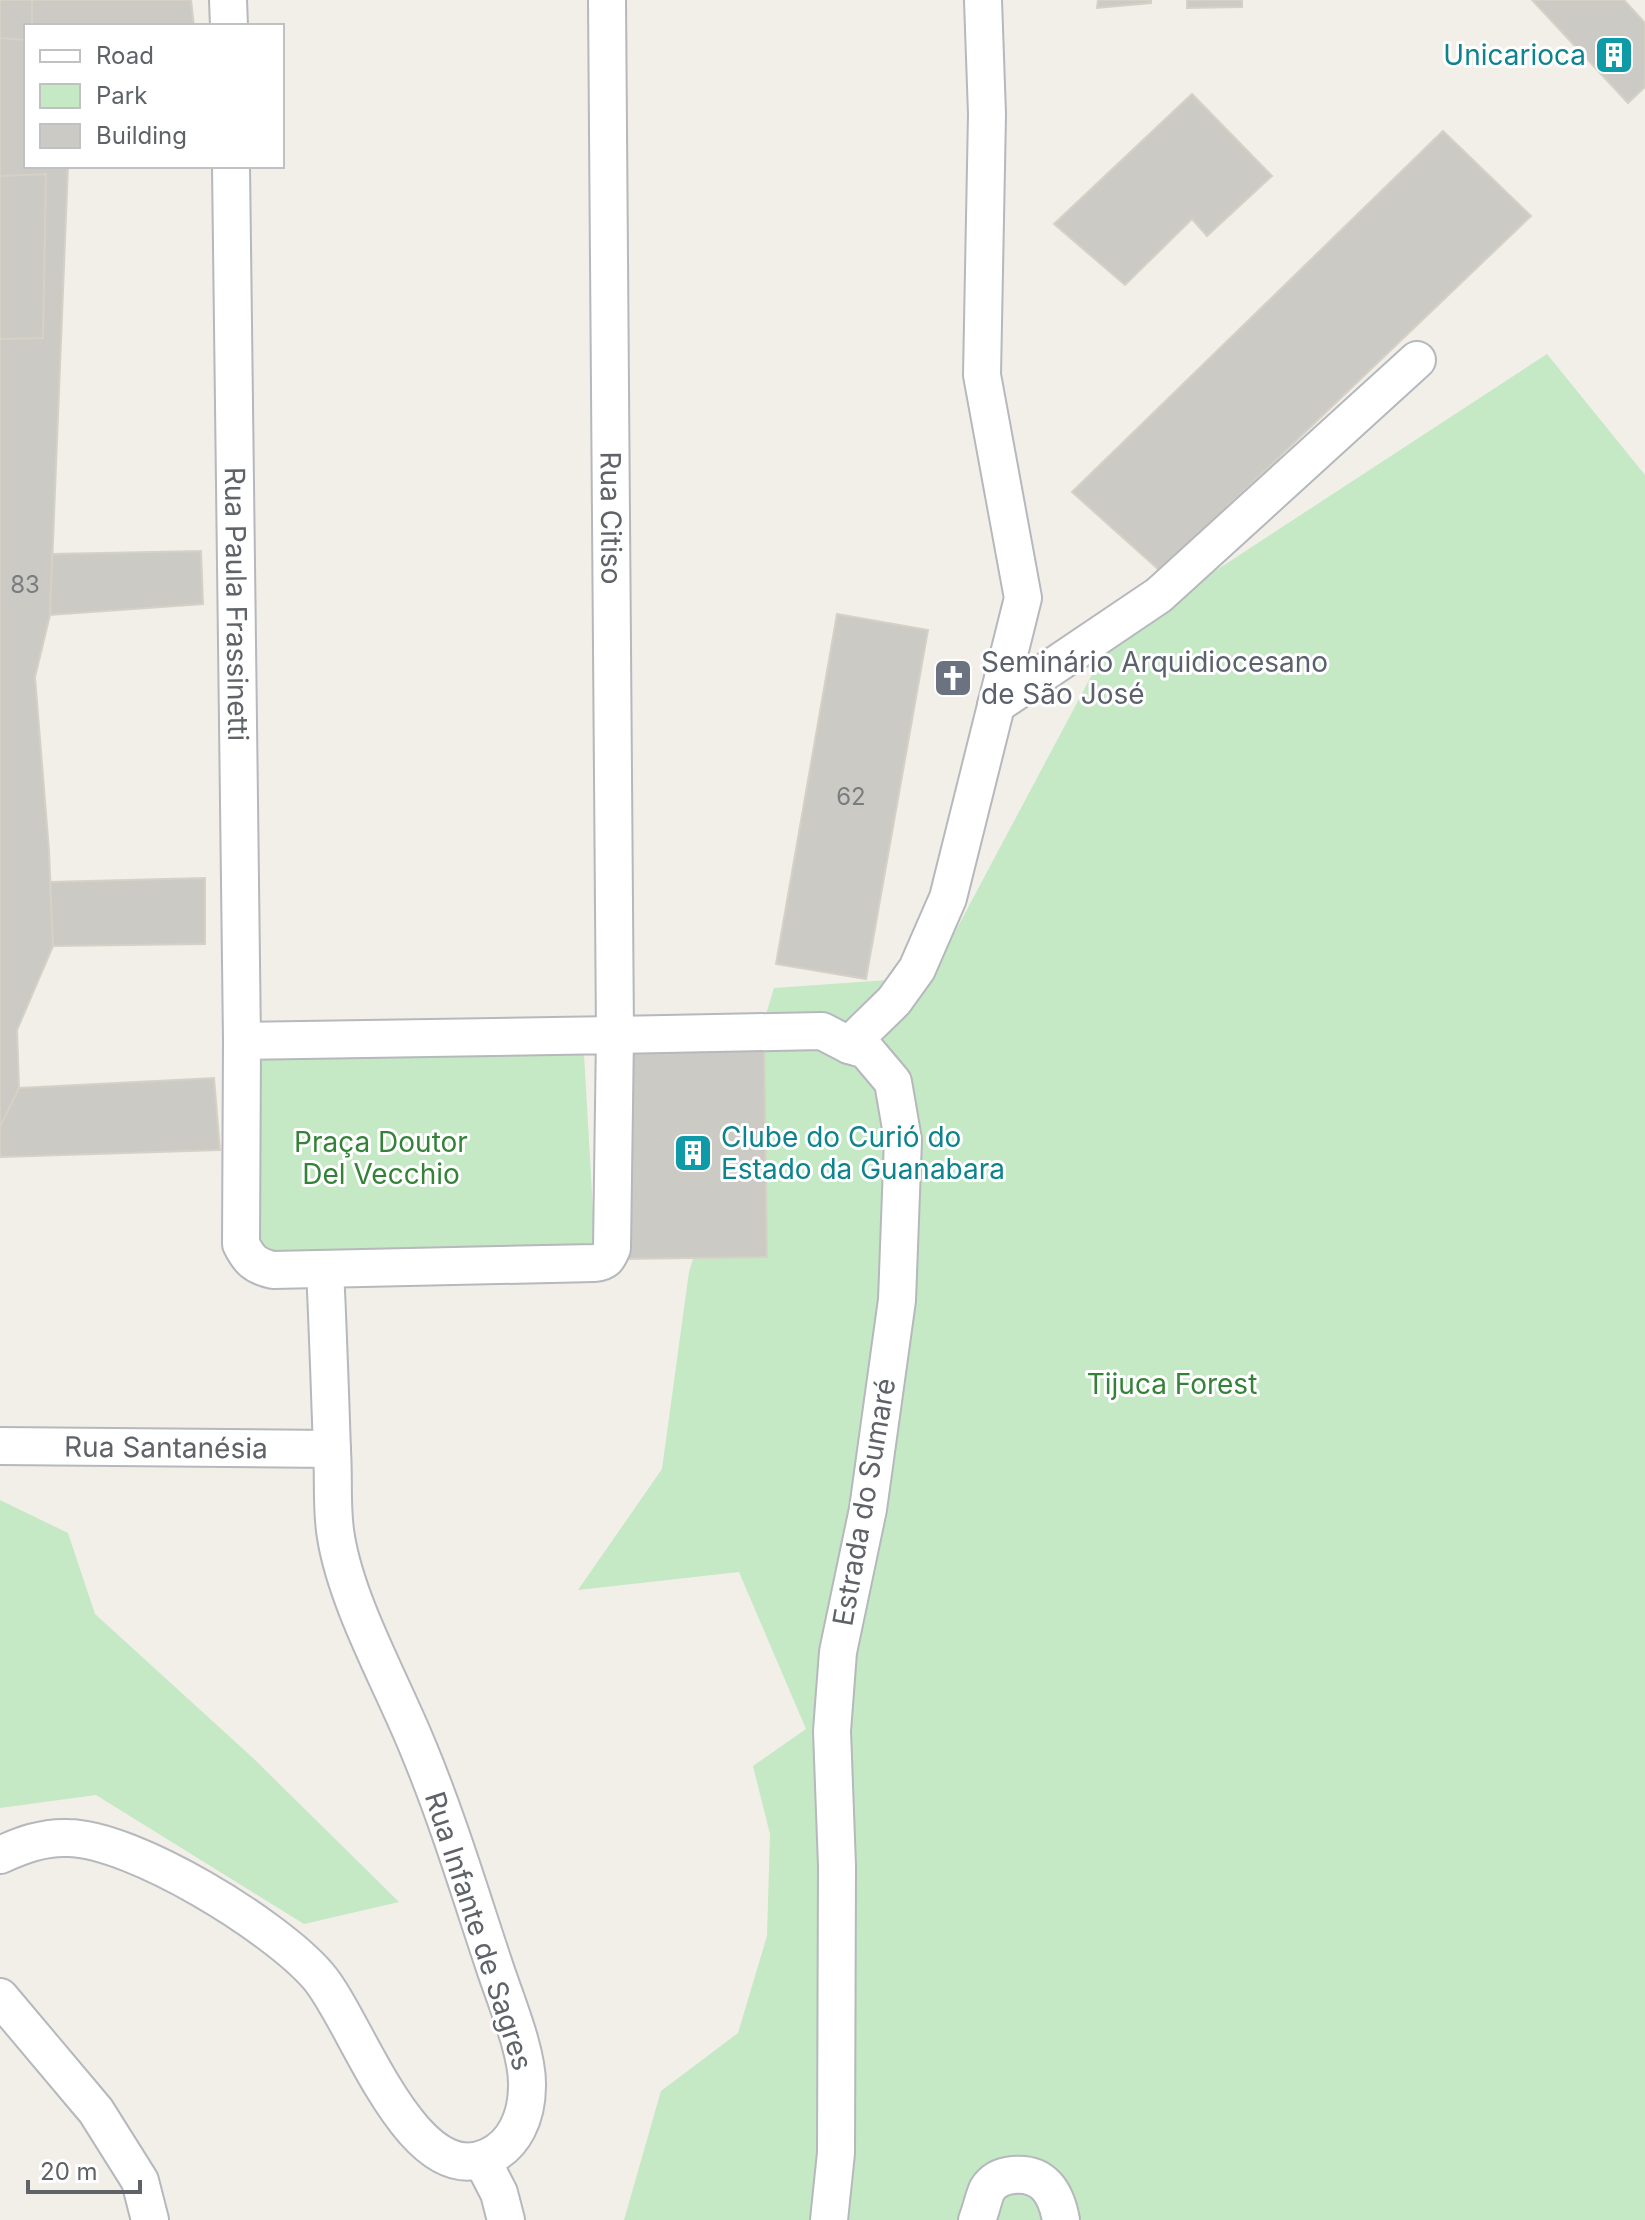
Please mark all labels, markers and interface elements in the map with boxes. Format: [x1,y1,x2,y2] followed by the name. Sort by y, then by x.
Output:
[24,24,284,168] legend
[1593,34,1635,76] building icon: Unicarioca
[1443,38,1586,72] place label: Unicarioca
[96,41,154,70] text: Road
[96,81,147,110] text: Park
[96,121,187,150] text: Building
[593,451,629,585] street label: Rua Citiso
[218,467,255,741] street label: Rua Paula Frassinetti
[10,570,40,599] house number: 83
[981,645,1328,711] place label: Seminário Arquidiocesano de São José
[932,657,974,699] church icon: Seminário Arquidiocesano de São José
[836,782,866,811] house number: 62
[721,1120,1005,1186] place label: Clube do Curió do Estado da Guanabara
[294,1125,468,1191] park label: Praça Doutor Del Vecchio
[672,1132,714,1174] building icon: Clube do Curió do Estado da Guanabara
[1087,1367,1257,1401] park label: Tijuca Forest
[825,1376,903,1628] street label: Estrada do Sumaré
[64,1430,268,1465] street label: Rua Santanésia
[418,1787,540,2075] street label: Rua Infante de Sagres
[28,2144,140,2194] scale bar
[40,2157,98,2186] text: 20 m

